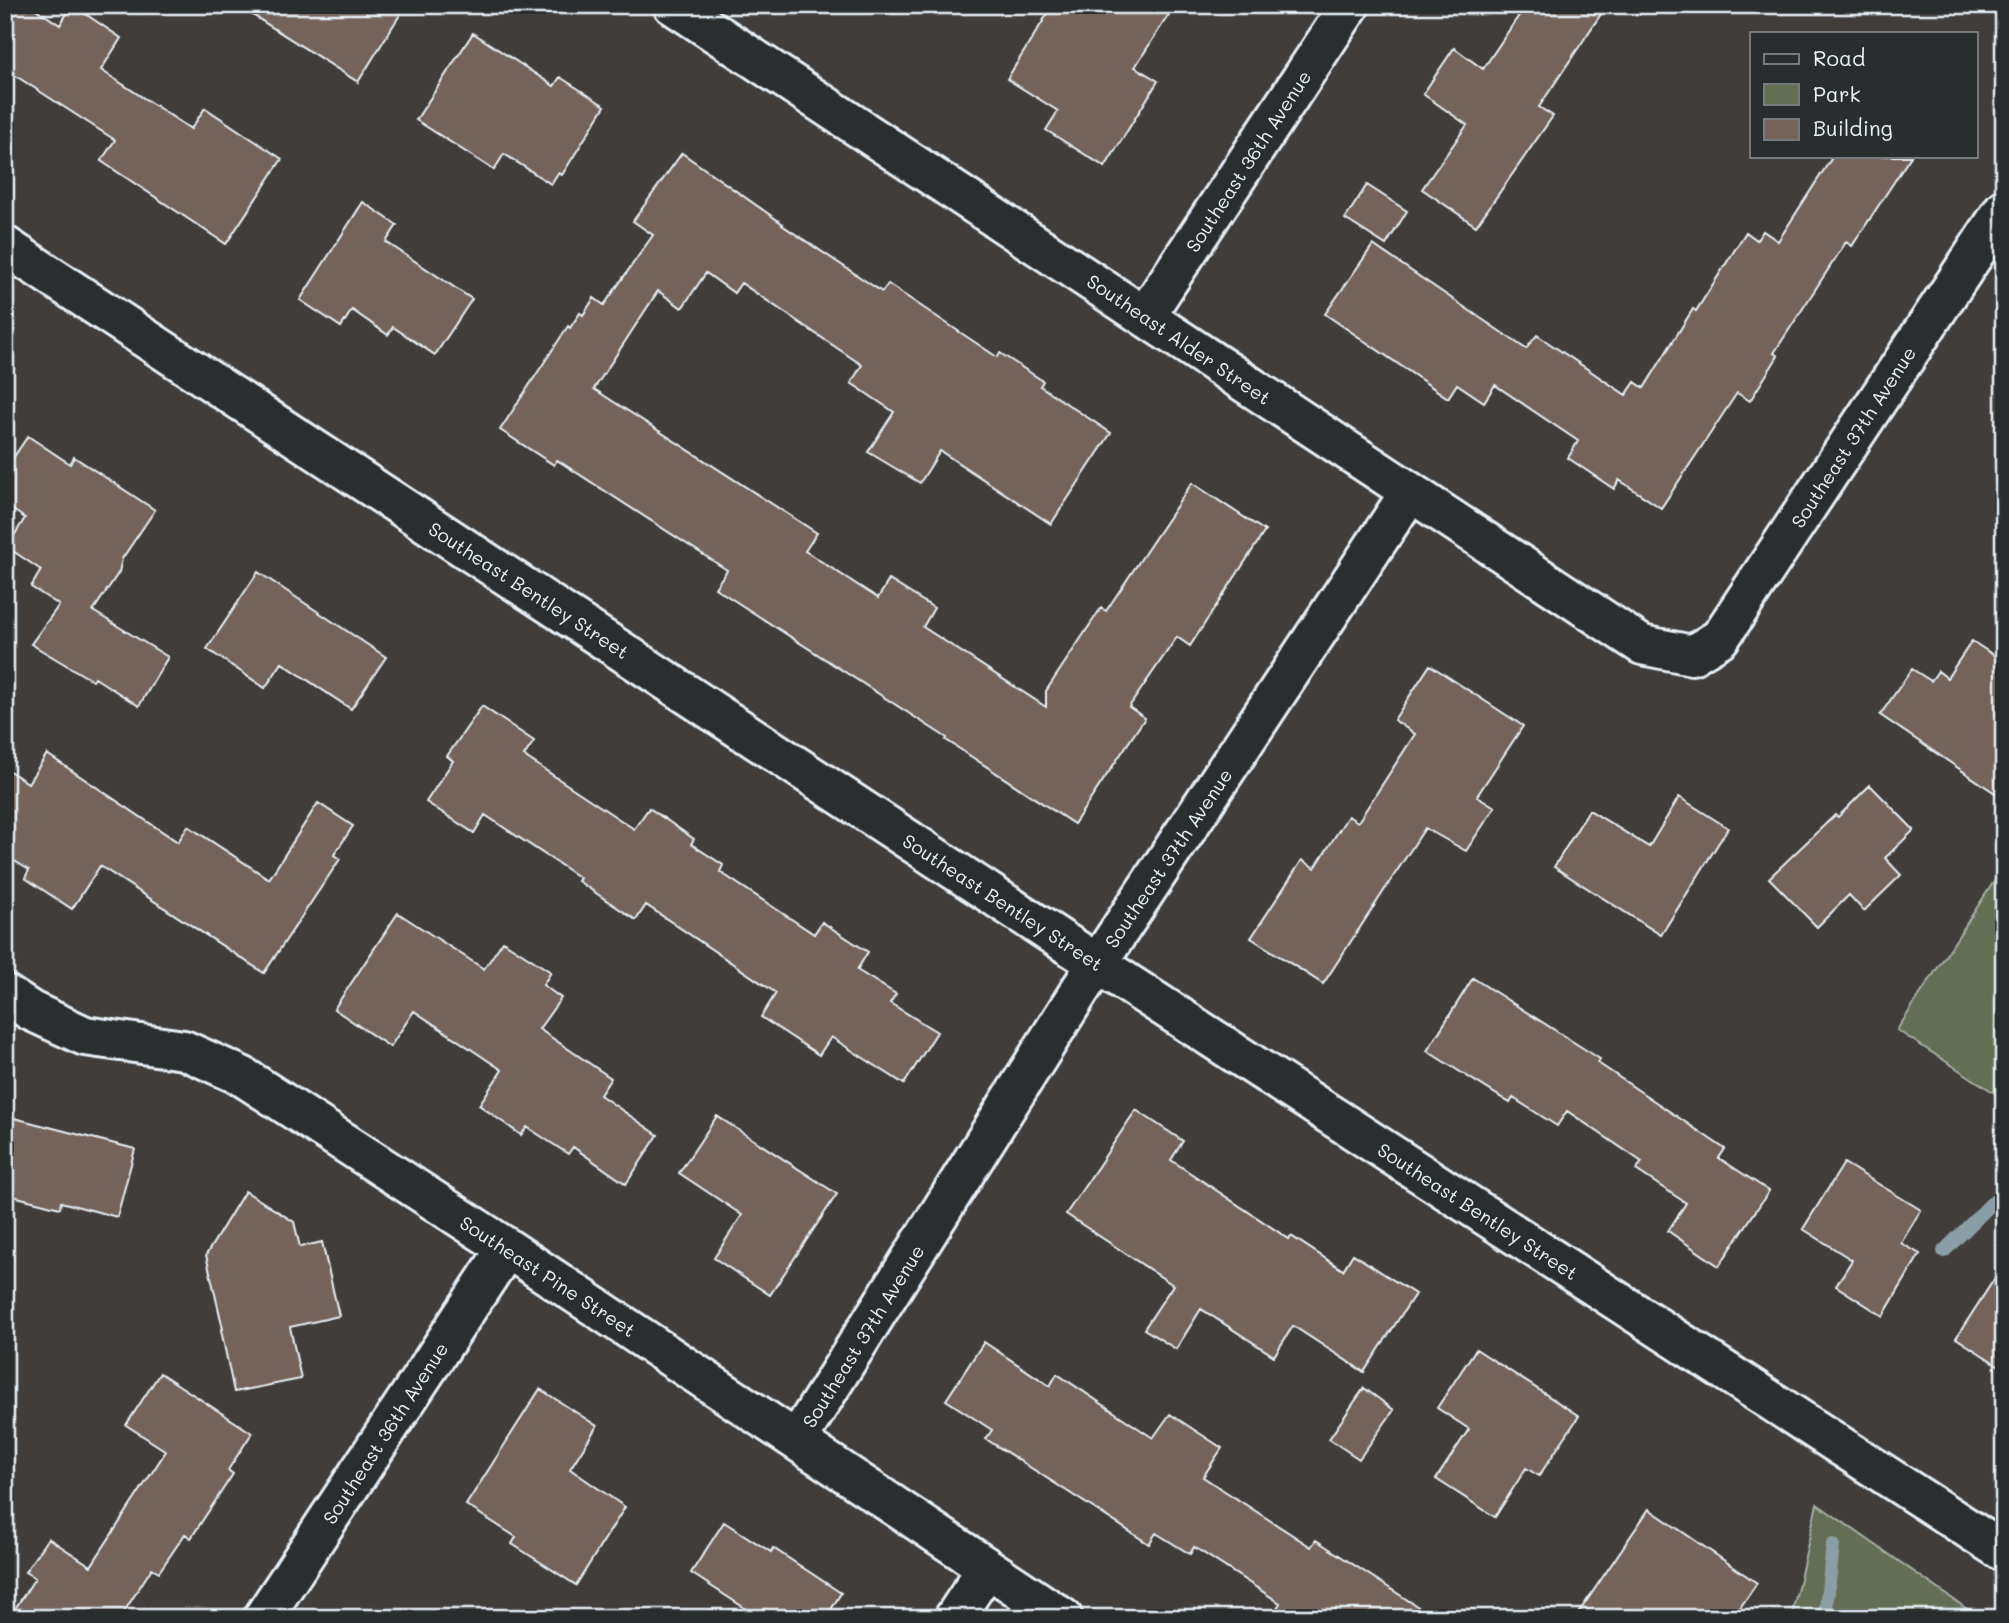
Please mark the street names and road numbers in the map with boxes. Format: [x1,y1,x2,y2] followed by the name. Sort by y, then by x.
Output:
[1180,65,1316,257] street label: Southeast 36th Avenue
[1082,268,1276,410] street label: Southeast Alder Street
[1785,342,1921,532] street label: Southeast 37th Avenue
[424,516,634,664] street label: Southeast Bentley Street
[1099,763,1237,953] street label: Southeast 37th Avenue
[898,828,1108,976] street label: Southeast Bentley Street
[1373,1137,1583,1285] street label: Southeast Bentley Street
[455,1210,641,1342] street label: Southeast Pine Street
[796,1240,930,1432] street label: Southeast 37th Avenue
[317,1337,453,1529] street label: Southeast 36th Avenue

